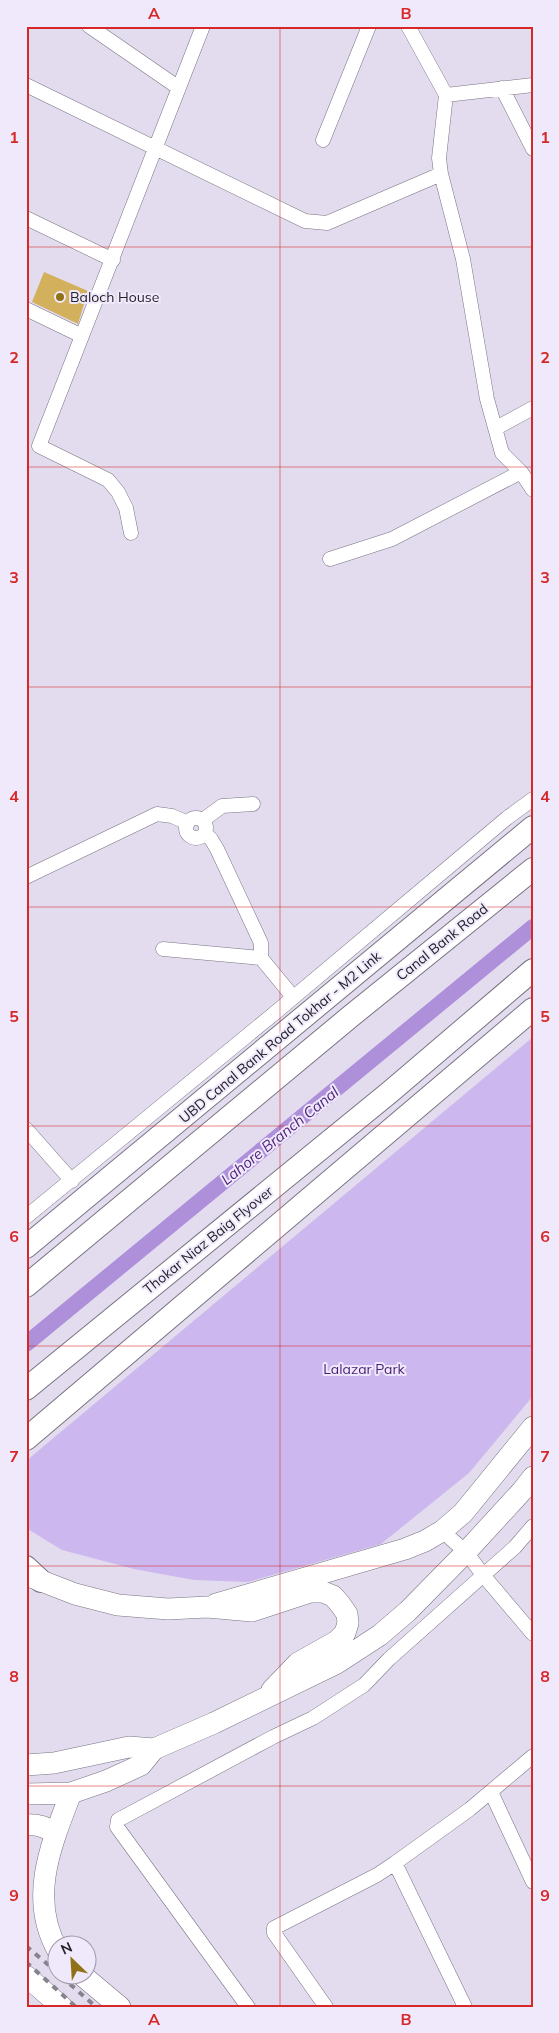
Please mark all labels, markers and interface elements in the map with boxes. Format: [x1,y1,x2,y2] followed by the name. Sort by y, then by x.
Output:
[148,3,160,23] text: A
[400,3,412,23] text: B
[9,127,19,147] text: 1
[540,127,550,147] text: 1
[70,288,159,306] place label: Baloch House
[54,291,66,303] marker: Baloch House
[9,347,19,367] text: 2
[540,347,550,367] text: 2
[9,567,19,587] text: 3
[540,567,550,587] text: 3
[9,786,19,806] text: 4
[540,786,550,806] text: 4
[393,900,491,984] street label: Canal Bank Road
[175,947,385,1127] street label: UBD Canal Bank Road Tokhar - M2 Link
[9,1006,19,1026] text: 5
[540,1006,550,1026] text: 5
[217,1082,343,1189] water label: Lahore Branch Canal
[139,1182,277,1298] street label: Thokar Niaz Baig Flyover
[9,1226,19,1246] text: 6
[540,1226,550,1246] text: 6
[323,1360,406,1378] park label: Lalazar Park
[9,1446,19,1466] text: 7
[540,1446,550,1466] text: 7
[9,1666,19,1686] text: 8
[540,1666,550,1686] text: 8
[9,1885,19,1905] text: 9
[540,1885,550,1905] text: 9
[48,1936,98,1986] north arrow
[58,1938,75,1959] text: N
[148,2009,160,2029] text: A
[400,2009,412,2029] text: B

